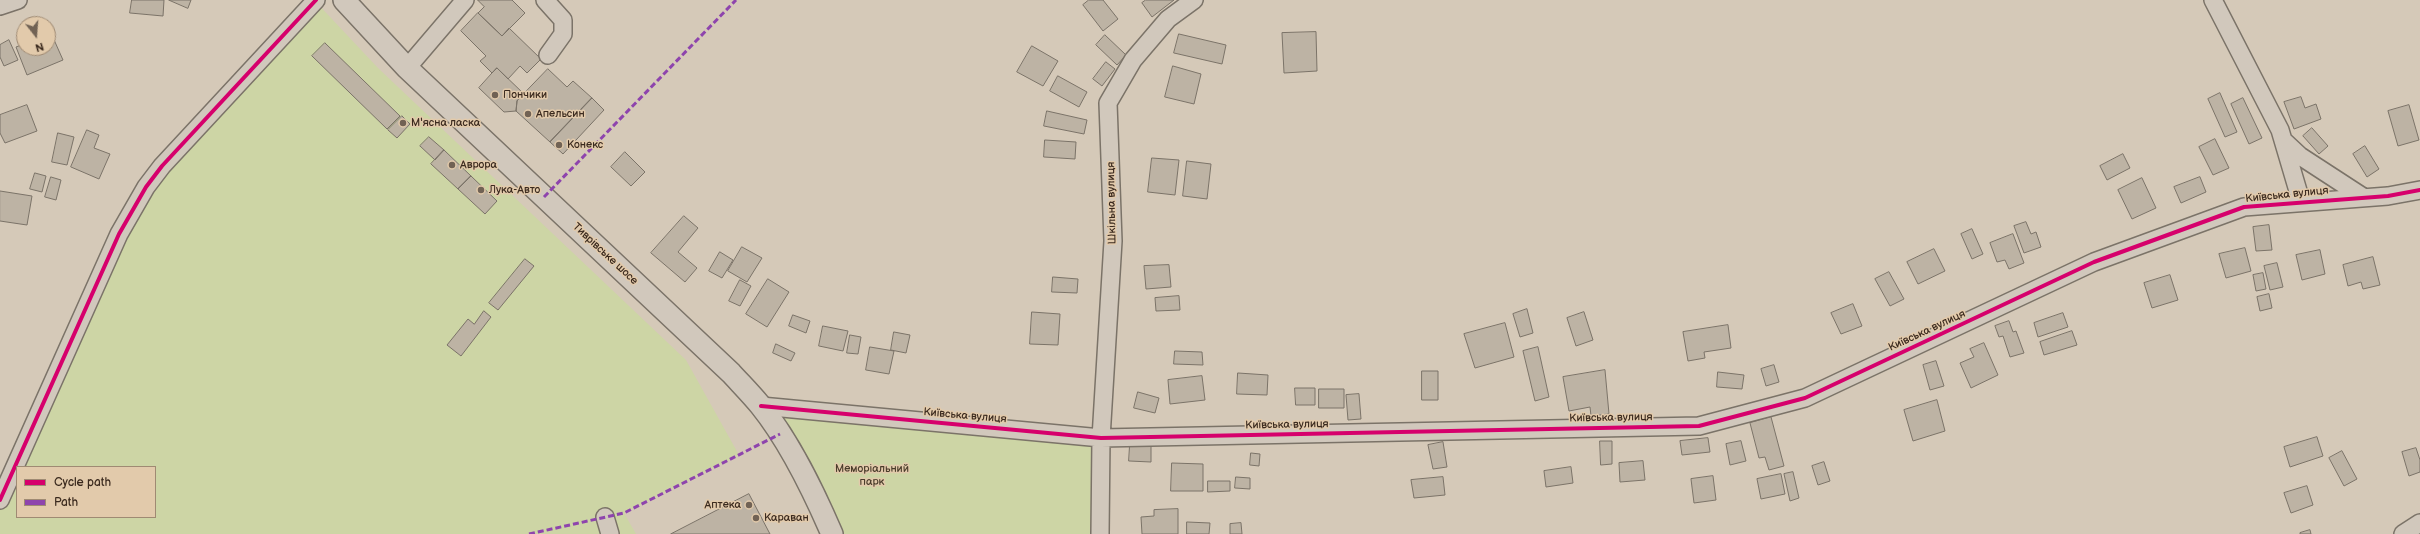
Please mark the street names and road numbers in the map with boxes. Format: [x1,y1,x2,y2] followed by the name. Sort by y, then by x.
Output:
[1105,162,1119,244] street label: Шкільна вулиця
[2245,184,2329,206] street label: Київська вулиця
[570,220,640,288] street label: Тиврівське шосе
[1886,307,1968,355] street label: Київська вулиця
[923,406,1007,426] street label: Київська вулиця
[1569,411,1653,425] street label: Київська вулиця
[1245,418,1329,432] street label: Київська вулиця

